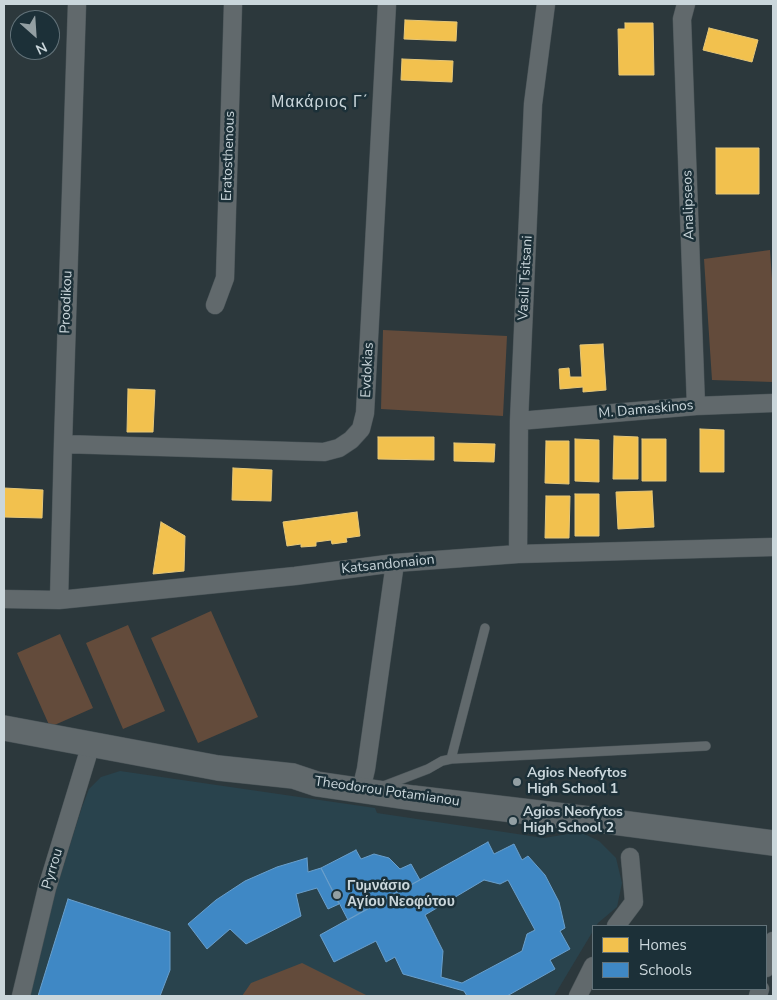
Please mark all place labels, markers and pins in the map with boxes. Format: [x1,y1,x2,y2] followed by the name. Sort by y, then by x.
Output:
[527,766,627,799] place label: Agios Neofytos High School 1
[511,776,523,788] marker: Agios Neofytos High School 1
[523,805,623,838] place label: Agios Neofytos High School 2
[507,815,519,827] marker: Agios Neofytos High School 2
[347,879,455,912] place label: Γυμνάσιο Αγίου Νεοφύτου
[331,889,343,901] marker: Γυμνάσιο Αγίου Νεοφύτου

